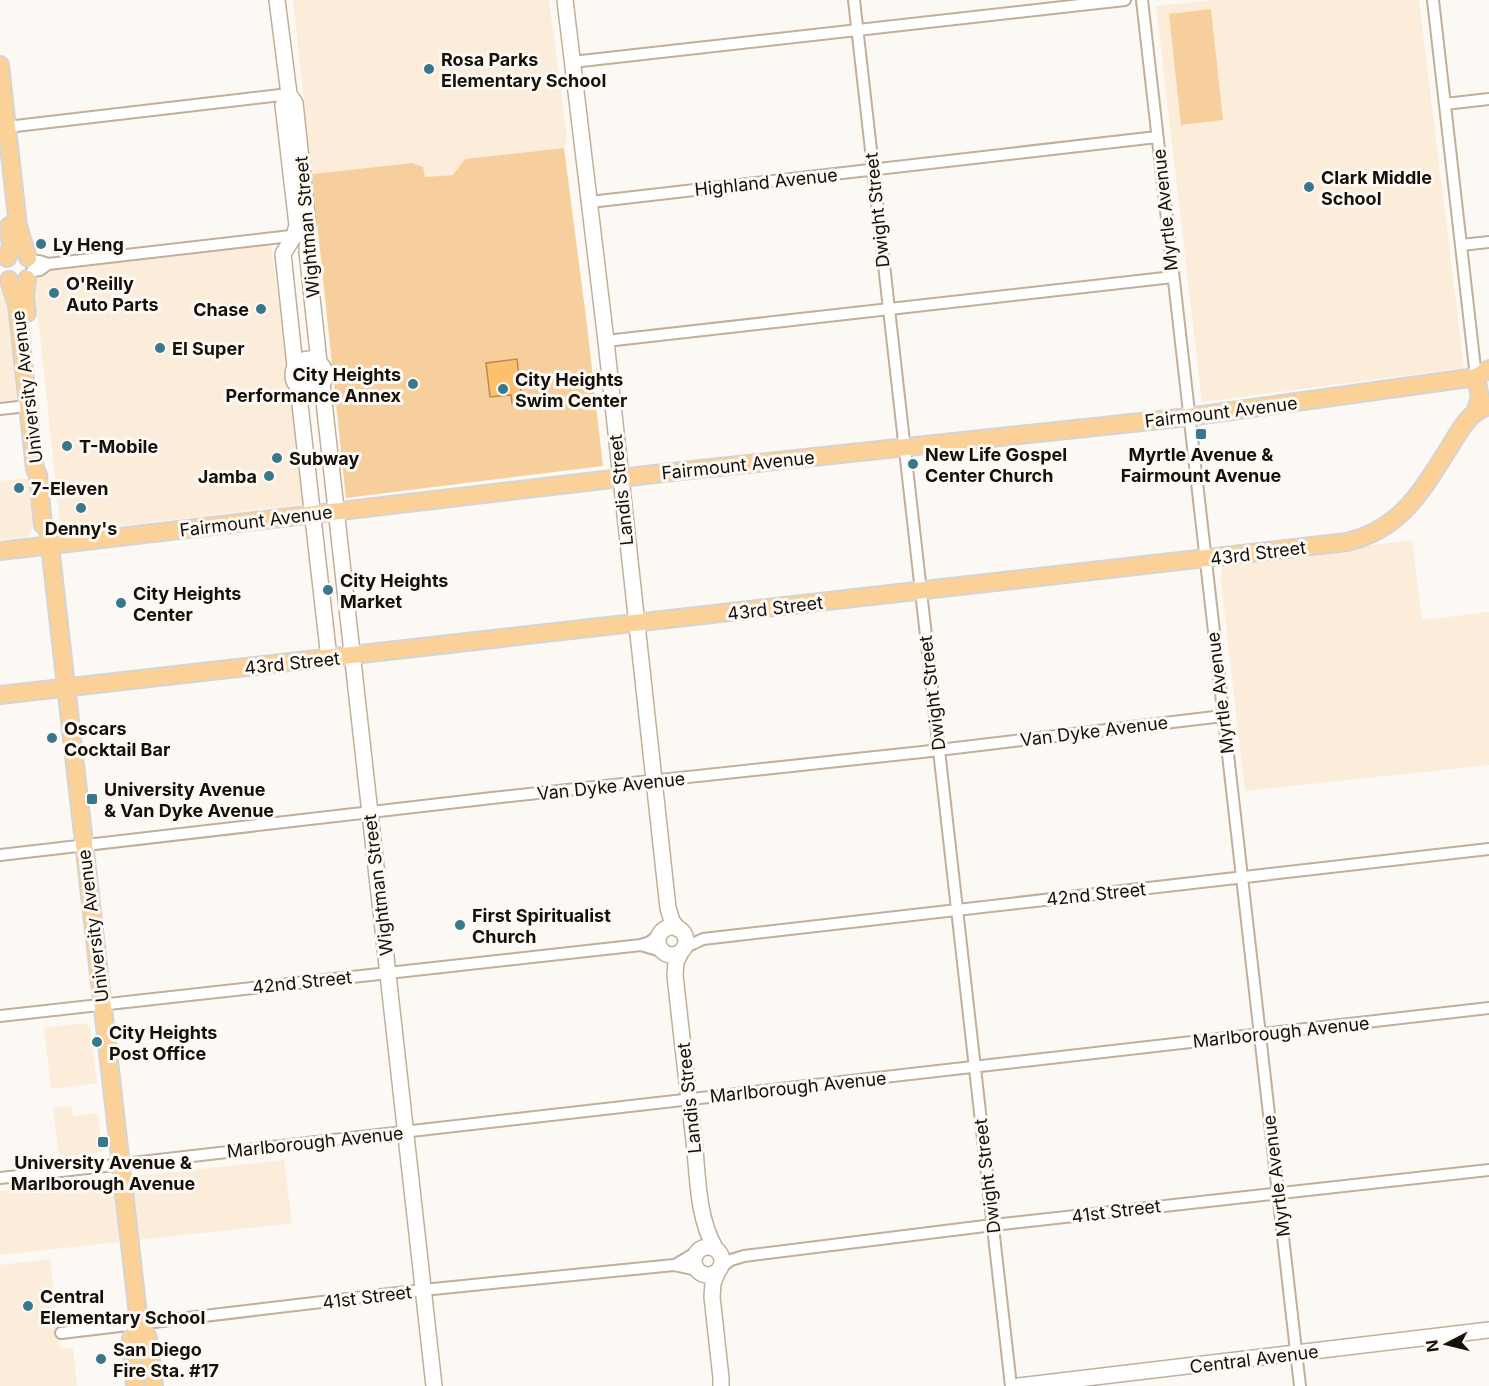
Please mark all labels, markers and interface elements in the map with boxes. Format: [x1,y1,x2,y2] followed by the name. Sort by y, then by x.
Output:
[441,49,606,91] place label: Rosa Parks Elementary School
[422,62,436,76] marker: Rosa Parks Elementary School
[1148,148,1182,272] street label: Myrtle Avenue
[861,151,893,269] street label: Dwight Street
[290,155,324,299] street label: Wightman Street
[693,164,839,200] street label: Highland Avenue
[1321,167,1432,209] place label: Clark Middle School
[1302,180,1316,194] marker: Clark Middle School
[53,234,124,255] place label: Ly Heng
[34,237,48,251] marker: Ly Heng
[66,273,158,315] place label: O'Reilly Auto Parts
[47,286,61,300] marker: O'Reilly Auto Parts
[193,299,249,320] place label: Chase
[254,302,268,316] marker: Chase
[7,309,47,465] street label: University Avenue
[172,338,244,359] place label: El Super
[153,341,167,355] marker: El Super
[225,364,402,406] place label: City Heights Performance Annex
[515,369,627,411] place label: City Heights Swim Center
[406,377,420,391] marker: City Heights Performance Annex
[496,382,510,396] marker: City Heights Swim Center
[1143,392,1299,432] street label: Fairmount Avenue
[1194,427,1208,441] marker: Myrtle Avenue & Fairmount Avenue
[605,433,637,547] street label: Landis Street
[79,436,158,457] place label: T-Mobile
[60,439,74,453] marker: T-Mobile
[925,444,1067,486] place label: New Life Gospel Center Church
[1121,444,1281,486] place label: Myrtle Avenue & Fairmount Avenue
[660,447,816,483] street label: Fairmount Avenue
[289,448,359,469] place label: Subway
[270,451,284,465] marker: Subway
[906,457,920,471] marker: New Life Gospel Center Church
[198,466,257,487] place label: Jamba
[262,469,276,483] marker: Jamba
[31,478,109,499] place label: 7-Eleven
[12,481,26,495] marker: 7-Eleven
[74,501,88,515] marker: Denny's
[178,501,334,541] street label: Fairmount Avenue
[45,518,117,539] place label: Denny's
[1209,537,1307,569] street label: 43rd Street
[340,570,448,612] place label: City Heights Market
[133,583,241,625] place label: City Heights Center
[321,583,335,597] marker: City Heights Market
[726,592,824,624] street label: 43rd Street
[114,596,128,610] marker: City Heights Center
[1202,631,1238,755] street label: Myrtle Avenue
[915,634,949,752] street label: Dwight Street
[243,648,341,678] street label: 43rd Street
[1019,712,1169,750] street label: Van Dyke Avenue
[64,718,170,760] place label: Oscars Cocktail Bar
[45,731,59,745] marker: Oscars Cocktail Bar
[536,768,686,804] street label: Van Dyke Avenue
[104,779,274,821] place label: University Avenue & Van Dyke Avenue
[85,792,99,806] marker: University Avenue & Van Dyke Avenue
[359,813,397,957] street label: Wightman Street
[73,848,113,1004] street label: University Avenue
[1045,878,1147,910] street label: 42nd Street
[472,905,611,947] place label: First Spiritualist Church
[453,918,467,932] marker: First Spiritualist Church
[251,966,353,998] street label: 42nd Street
[1192,1012,1370,1052] street label: Marlborough Avenue
[109,1022,217,1064] place label: City Heights Post Office
[90,1035,104,1049] marker: City Heights Post Office
[673,1041,705,1155] street label: Landis Street
[709,1067,887,1107] street label: Marlborough Avenue
[1258,1114,1294,1238] street label: Myrtle Avenue
[970,1117,1004,1235] street label: Dwight Street
[226,1122,404,1162] street label: Marlborough Avenue
[96,1135,110,1149] marker: University Avenue & Marlborough Avenue
[11,1152,196,1194] place label: University Avenue & Marlborough Avenue
[1070,1195,1162,1227] street label: 41st Street
[321,1281,413,1313] street label: 41st Street
[40,1286,205,1328] place label: Central Elementary School
[21,1299,35,1313] marker: Central Elementary School
[1417,1314,1477,1374] north arrow
[113,1339,219,1381] place label: San Diego Fire Sta. #17
[1421,1339,1443,1353] text: N
[1188,1341,1320,1377] street label: Central Avenue
[94,1352,108,1366] marker: San Diego Fire Sta. #17

